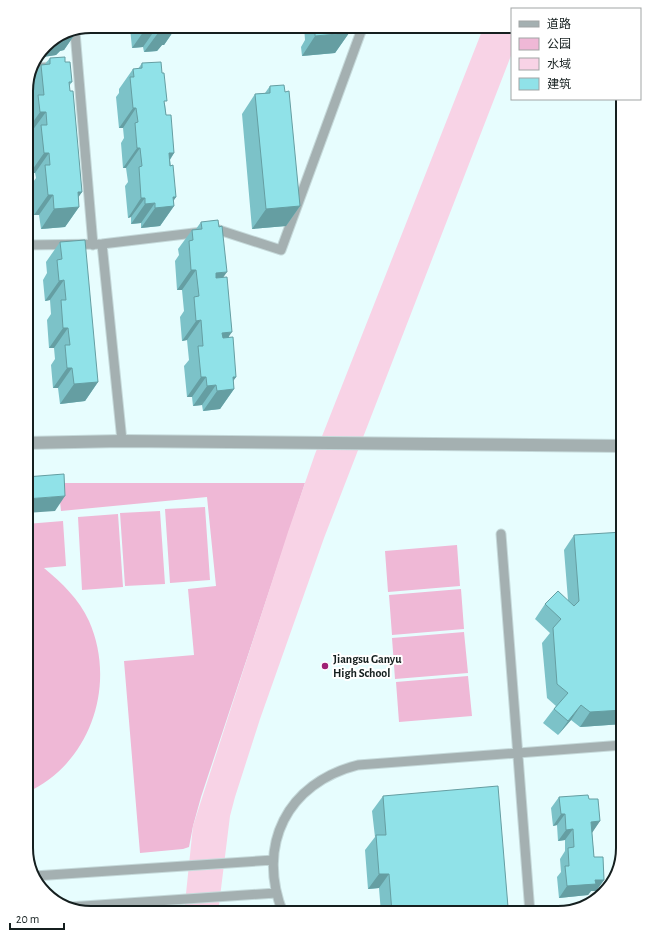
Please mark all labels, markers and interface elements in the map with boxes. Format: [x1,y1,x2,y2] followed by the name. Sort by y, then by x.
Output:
[511,8,641,100] legend
[547,17,571,30] text: 道路
[547,38,571,50] text: 公园
[547,58,571,70] text: 水域
[547,77,571,90] text: 建筑
[333,653,402,679] place label: Jiangsu Ganyu High School
[320,661,330,671] marker: Jiangsu Ganyu High School
[10,905,64,931] scale bar
[16,913,39,925] text: 20 m

